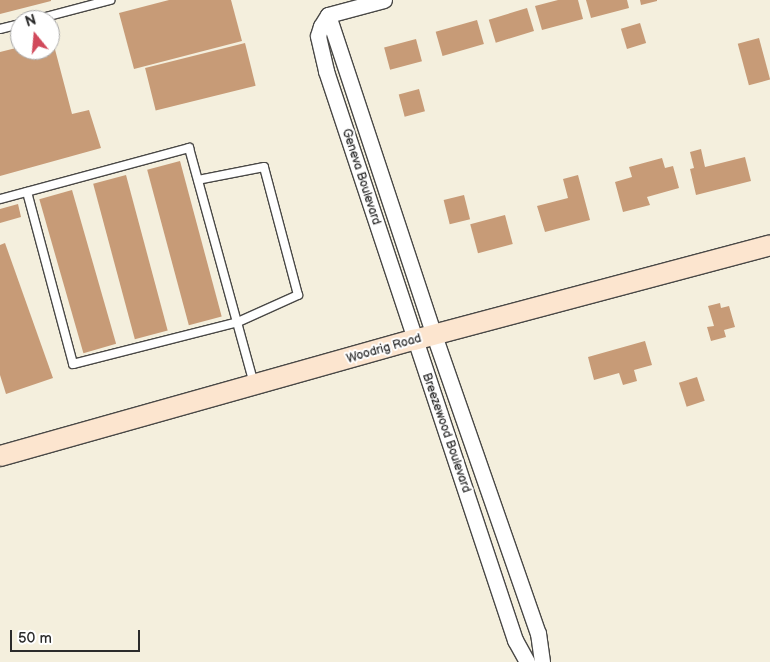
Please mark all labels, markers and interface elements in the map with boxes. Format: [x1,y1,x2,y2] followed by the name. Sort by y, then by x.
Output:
[10,10,60,60] north arrow
[23,11,38,31] text: N
[339,127,383,227] street label: Geneva Boulevard
[345,331,423,367] street label: Woodrig Road
[419,371,473,495] street label: Breezewood Boulevard
[12,620,142,652] scale bar
[18,629,52,648] text: 50 m

